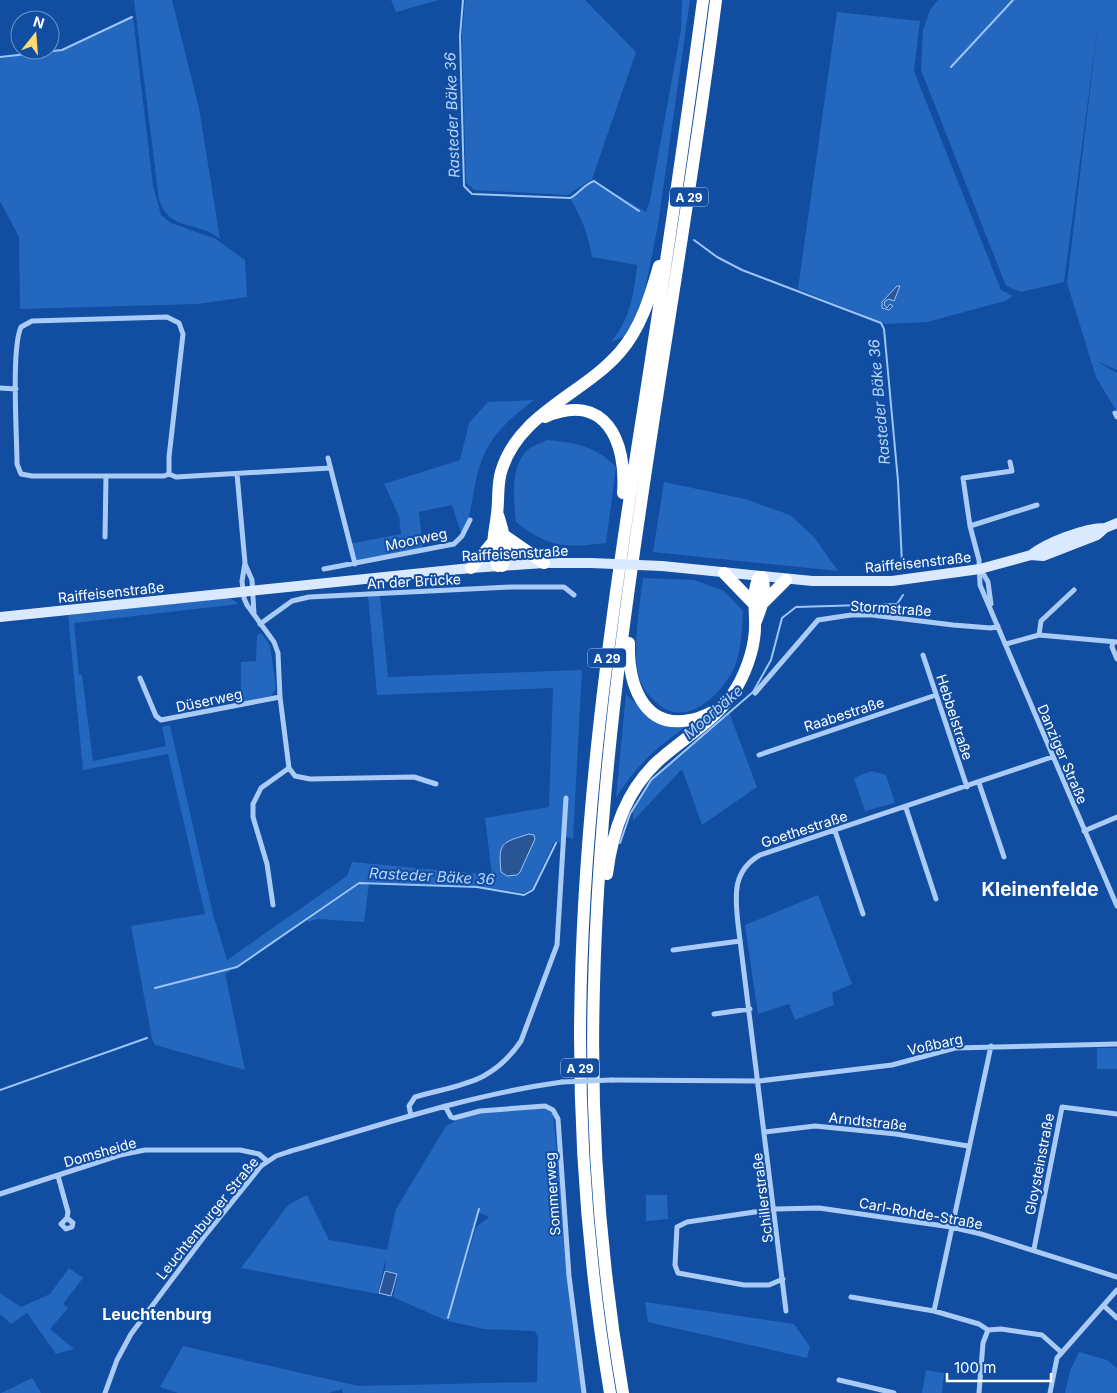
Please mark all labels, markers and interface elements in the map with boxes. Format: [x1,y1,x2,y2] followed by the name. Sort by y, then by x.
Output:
[10,10,60,60] north arrow
[31,12,47,32] text: N
[440,52,464,178] water label: Rasteder Bäke 36
[670,188,708,206] road number: A 29
[864,338,894,466] water label: Rasteder Bäke 36
[384,524,448,554] street label: Moorweg
[461,542,569,564] street label: Raiffeisenstraße
[864,548,972,576] street label: Raiffeisenstraße
[367,570,461,592] street label: An der Brücke
[57,578,165,606] street label: Raiffeisenstraße
[850,597,932,619] street label: Stormstraße
[588,648,626,668] road number: A 29
[933,672,977,762] street label: Hebbelstraße
[679,681,747,743] water label: Moorbäke
[174,685,244,715] street label: Düserweg
[802,693,886,735] street label: Raabestraße
[1034,702,1092,806] street label: Danziger Straße
[759,807,849,851] street label: Goethestraße
[369,863,495,889] water label: Rasteder Bäke 36
[981,878,1099,901] district label: Kleinenfelde
[906,1030,964,1058] street label: Voßbarg
[561,1058,599,1078] road number: A 29
[828,1108,908,1134] street label: Arndtstraße
[1021,1112,1057,1216] street label: Gloysteinstraße
[62,1134,138,1170] street label: Domsheide
[541,1152,563,1236] street label: Sommerweg
[748,1152,776,1244] street label: Schillerstraße
[152,1153,262,1283] street label: Leuchtenburger Straße
[858,1194,984,1232] street label: Carl-Rohde-Straße
[102,1304,212,1324] district label: Leuchtenburg
[947,1350,1051,1382] scale bar
[954,1358,996,1377] text: 100 m

